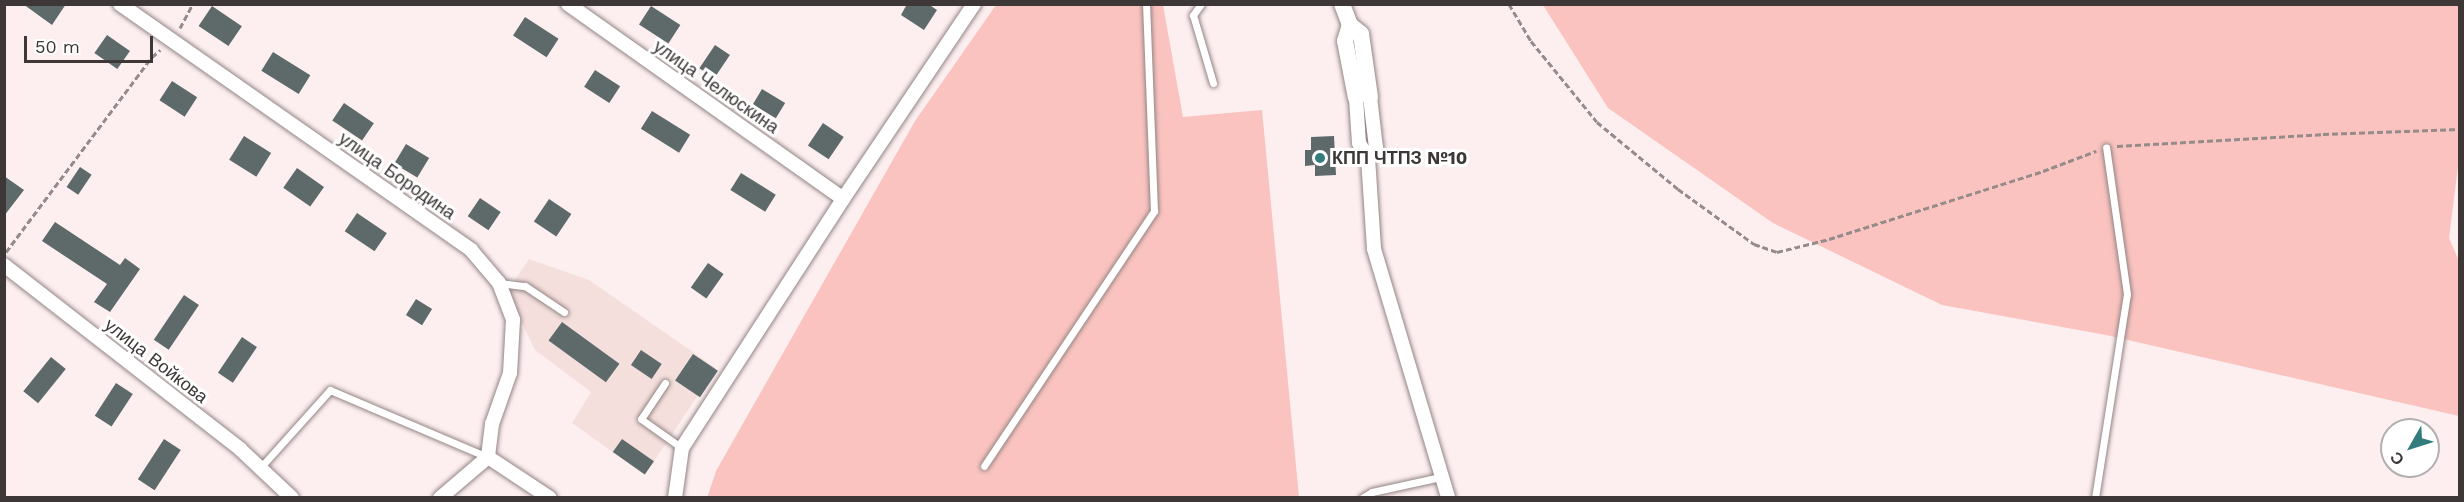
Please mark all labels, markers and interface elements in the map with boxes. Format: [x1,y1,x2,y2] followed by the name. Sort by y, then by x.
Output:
[27,24,156,62] scale bar
[35,36,80,57] text: 50 m
[649,36,783,138] street label: улица Челюскина
[334,128,460,224] street label: улица Бородина
[1332,147,1467,169] place label: КПП ЧТПЗ №10
[1313,151,1327,165] marker: КПП ЧТПЗ №10
[100,314,212,408] street label: улица Войкова
[2380,418,2440,478] north arrow
[2386,448,2408,469] text: С

